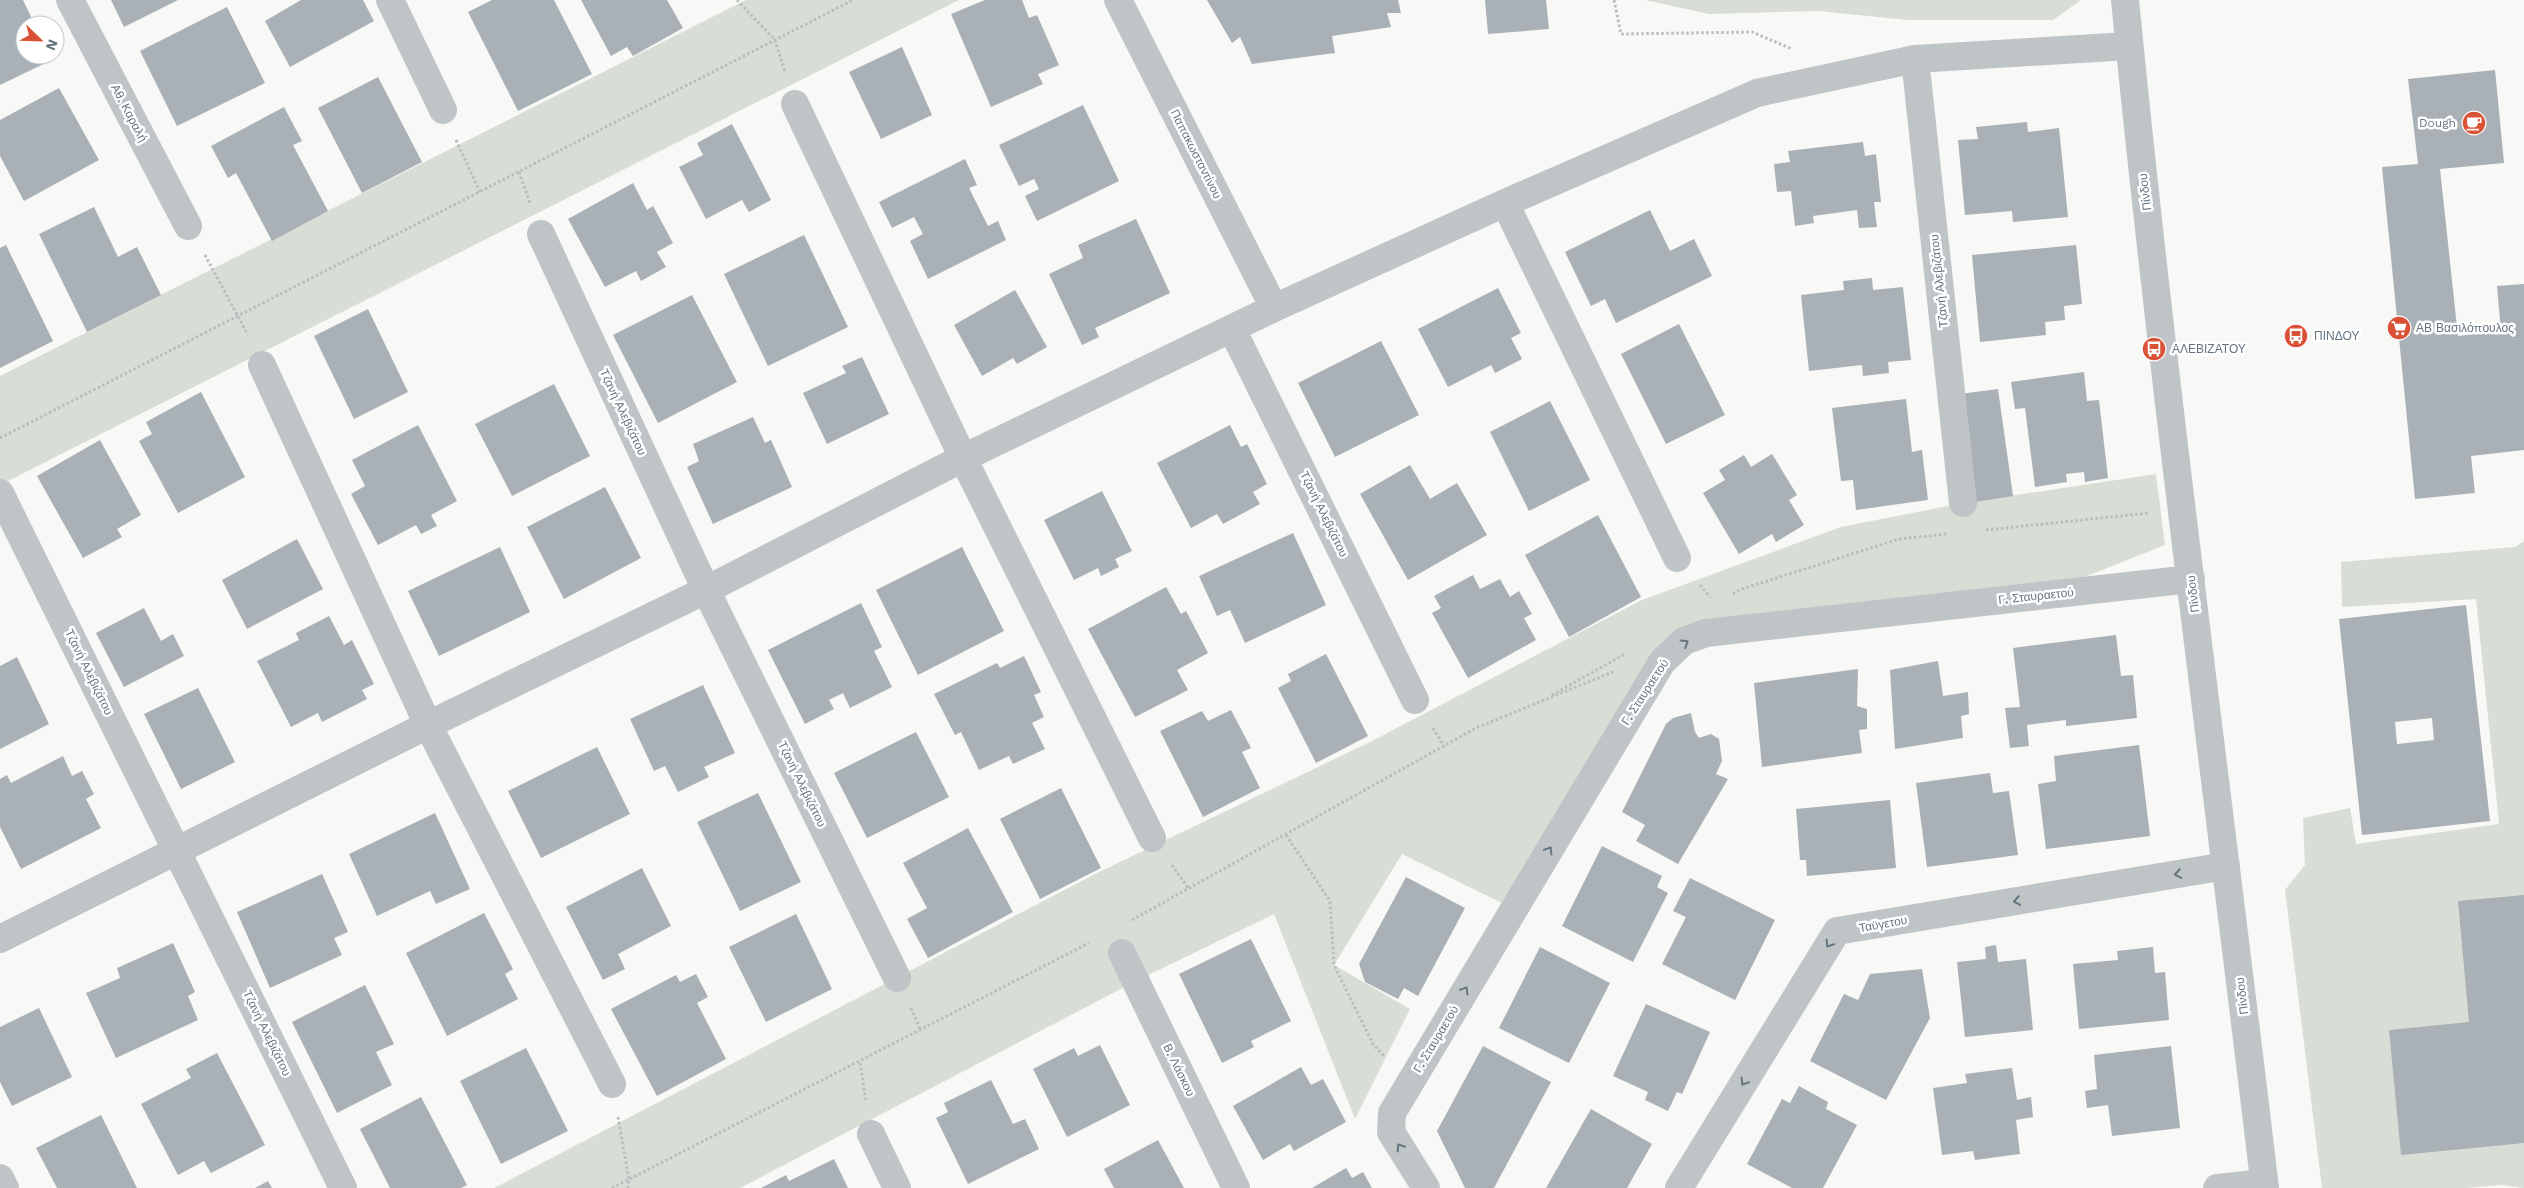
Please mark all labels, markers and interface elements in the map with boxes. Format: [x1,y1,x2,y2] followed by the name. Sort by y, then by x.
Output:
[15,15,65,65] north arrow
[43,37,61,53] text: N
[108,82,150,144] street label: Αθ. Καραλή
[1167,107,1225,201] street label: Παπακωσταντίνου
[2461,110,2487,136] cafe icon: Dough
[2419,116,2456,130] place label: Dough
[2136,173,2154,211] street label: Πίνδου
[1927,234,1951,328] street label: Τζανή Αλεβιζάτου
[2386,315,2412,341] supermarket icon: ΑΒ Βασιλόπουλος
[2416,321,2514,335] place label: ΑΒ Βασιλόπουλος
[2283,323,2309,349] bus stop icon: ΠΙΝΔΟΥ
[2314,329,2359,343] place label: ΠΙΝΔΟΥ
[2141,336,2167,362] bus stop icon: ΑΛΕΒΙΖΑΤΟΥ
[2172,342,2246,356] place label: ΑΛΕΒΙΖΑΤΟΥ
[597,367,649,457] street label: Τζανή Αλεβιζάτου
[1297,469,1351,559] street label: Τζανή Αλεβιζάτου
[2184,575,2202,613] street label: Πίνδου
[1998,585,2074,607] street label: Γ. Σταυραετού
[62,627,116,717] street label: Τζανή Αλεβιζάτου
[1680,639,1689,649] one-way arrow
[1619,656,1671,728] street label: Γ. Σταυραετού
[775,739,829,829] street label: Τζανή Αλεβιζάτου
[1543,847,1553,856] one-way arrow
[2173,869,2182,879] one-way arrow
[2013,895,2021,906] one-way arrow
[1858,913,1908,935] street label: Ταϋγετου
[1826,938,1836,947] one-way arrow
[2233,977,2251,1015] street label: Πίνδου
[1459,986,1469,995] one-way arrow
[240,988,294,1078] street label: Τζανή Αλεβιζάτου
[1410,1003,1462,1075] street label: Γ. Σταυραετού
[1160,1041,1198,1099] street label: Β. Λάσκου
[1741,1077,1751,1086] one-way arrow
[1397,1143,1406,1152] one-way arrow

